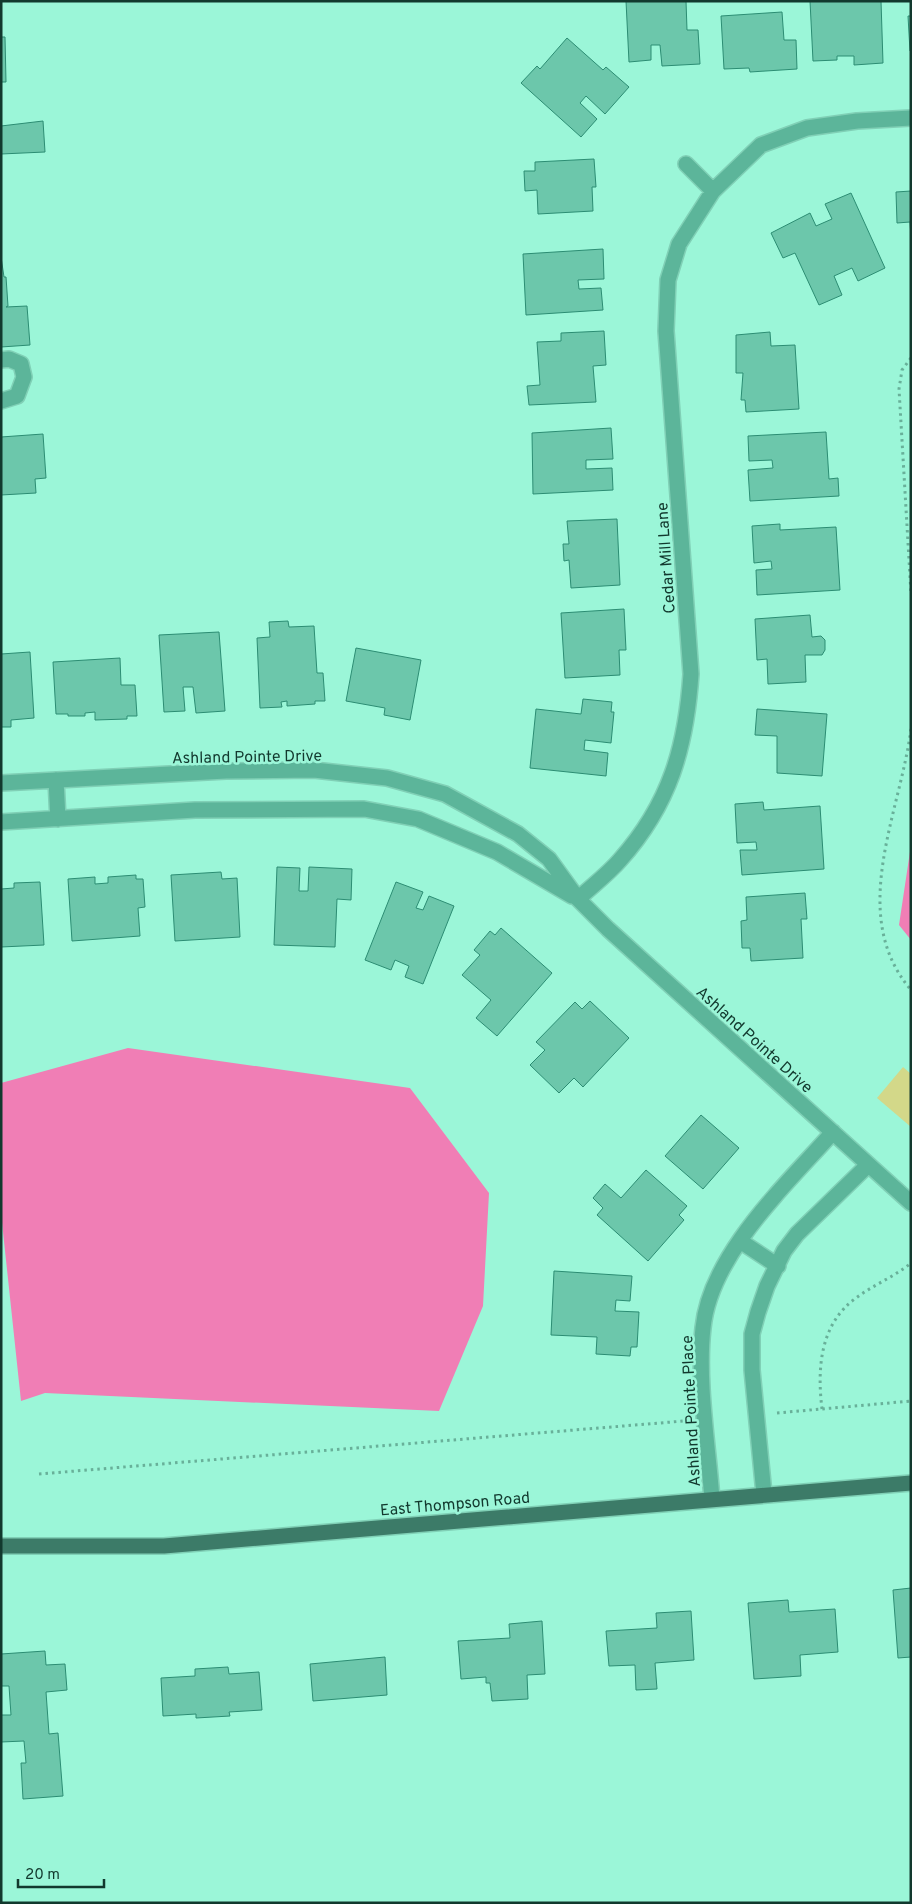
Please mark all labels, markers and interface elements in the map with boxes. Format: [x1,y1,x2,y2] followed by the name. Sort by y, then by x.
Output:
[653,502,681,614] street label: Cedar Mill Lane
[172,747,322,769] street label: Ashland Pointe Drive
[691,983,816,1098] street label: Ashland Pointe Drive
[678,1335,706,1487] street label: Ashland Pointe Place
[379,1488,531,1522] street label: East Thompson Road
[18,1856,104,1888] scale bar
[25,1866,60,1885] text: 20 m

